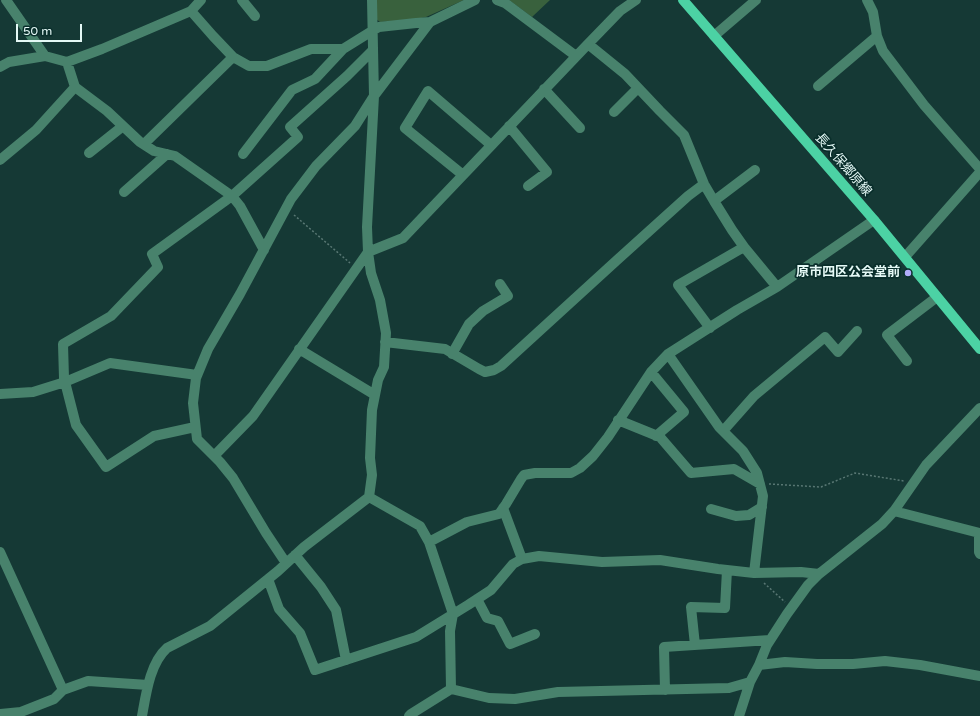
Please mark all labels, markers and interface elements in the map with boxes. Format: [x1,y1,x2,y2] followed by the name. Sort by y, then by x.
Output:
[18,16,84,42] scale bar
[23,24,52,38] text: 50 m
[812,130,874,200] street label: 長久保郷原線
[796,265,900,281] place label: 原市四区公会堂前
[903,268,913,278] marker: 原市四区公会堂前

